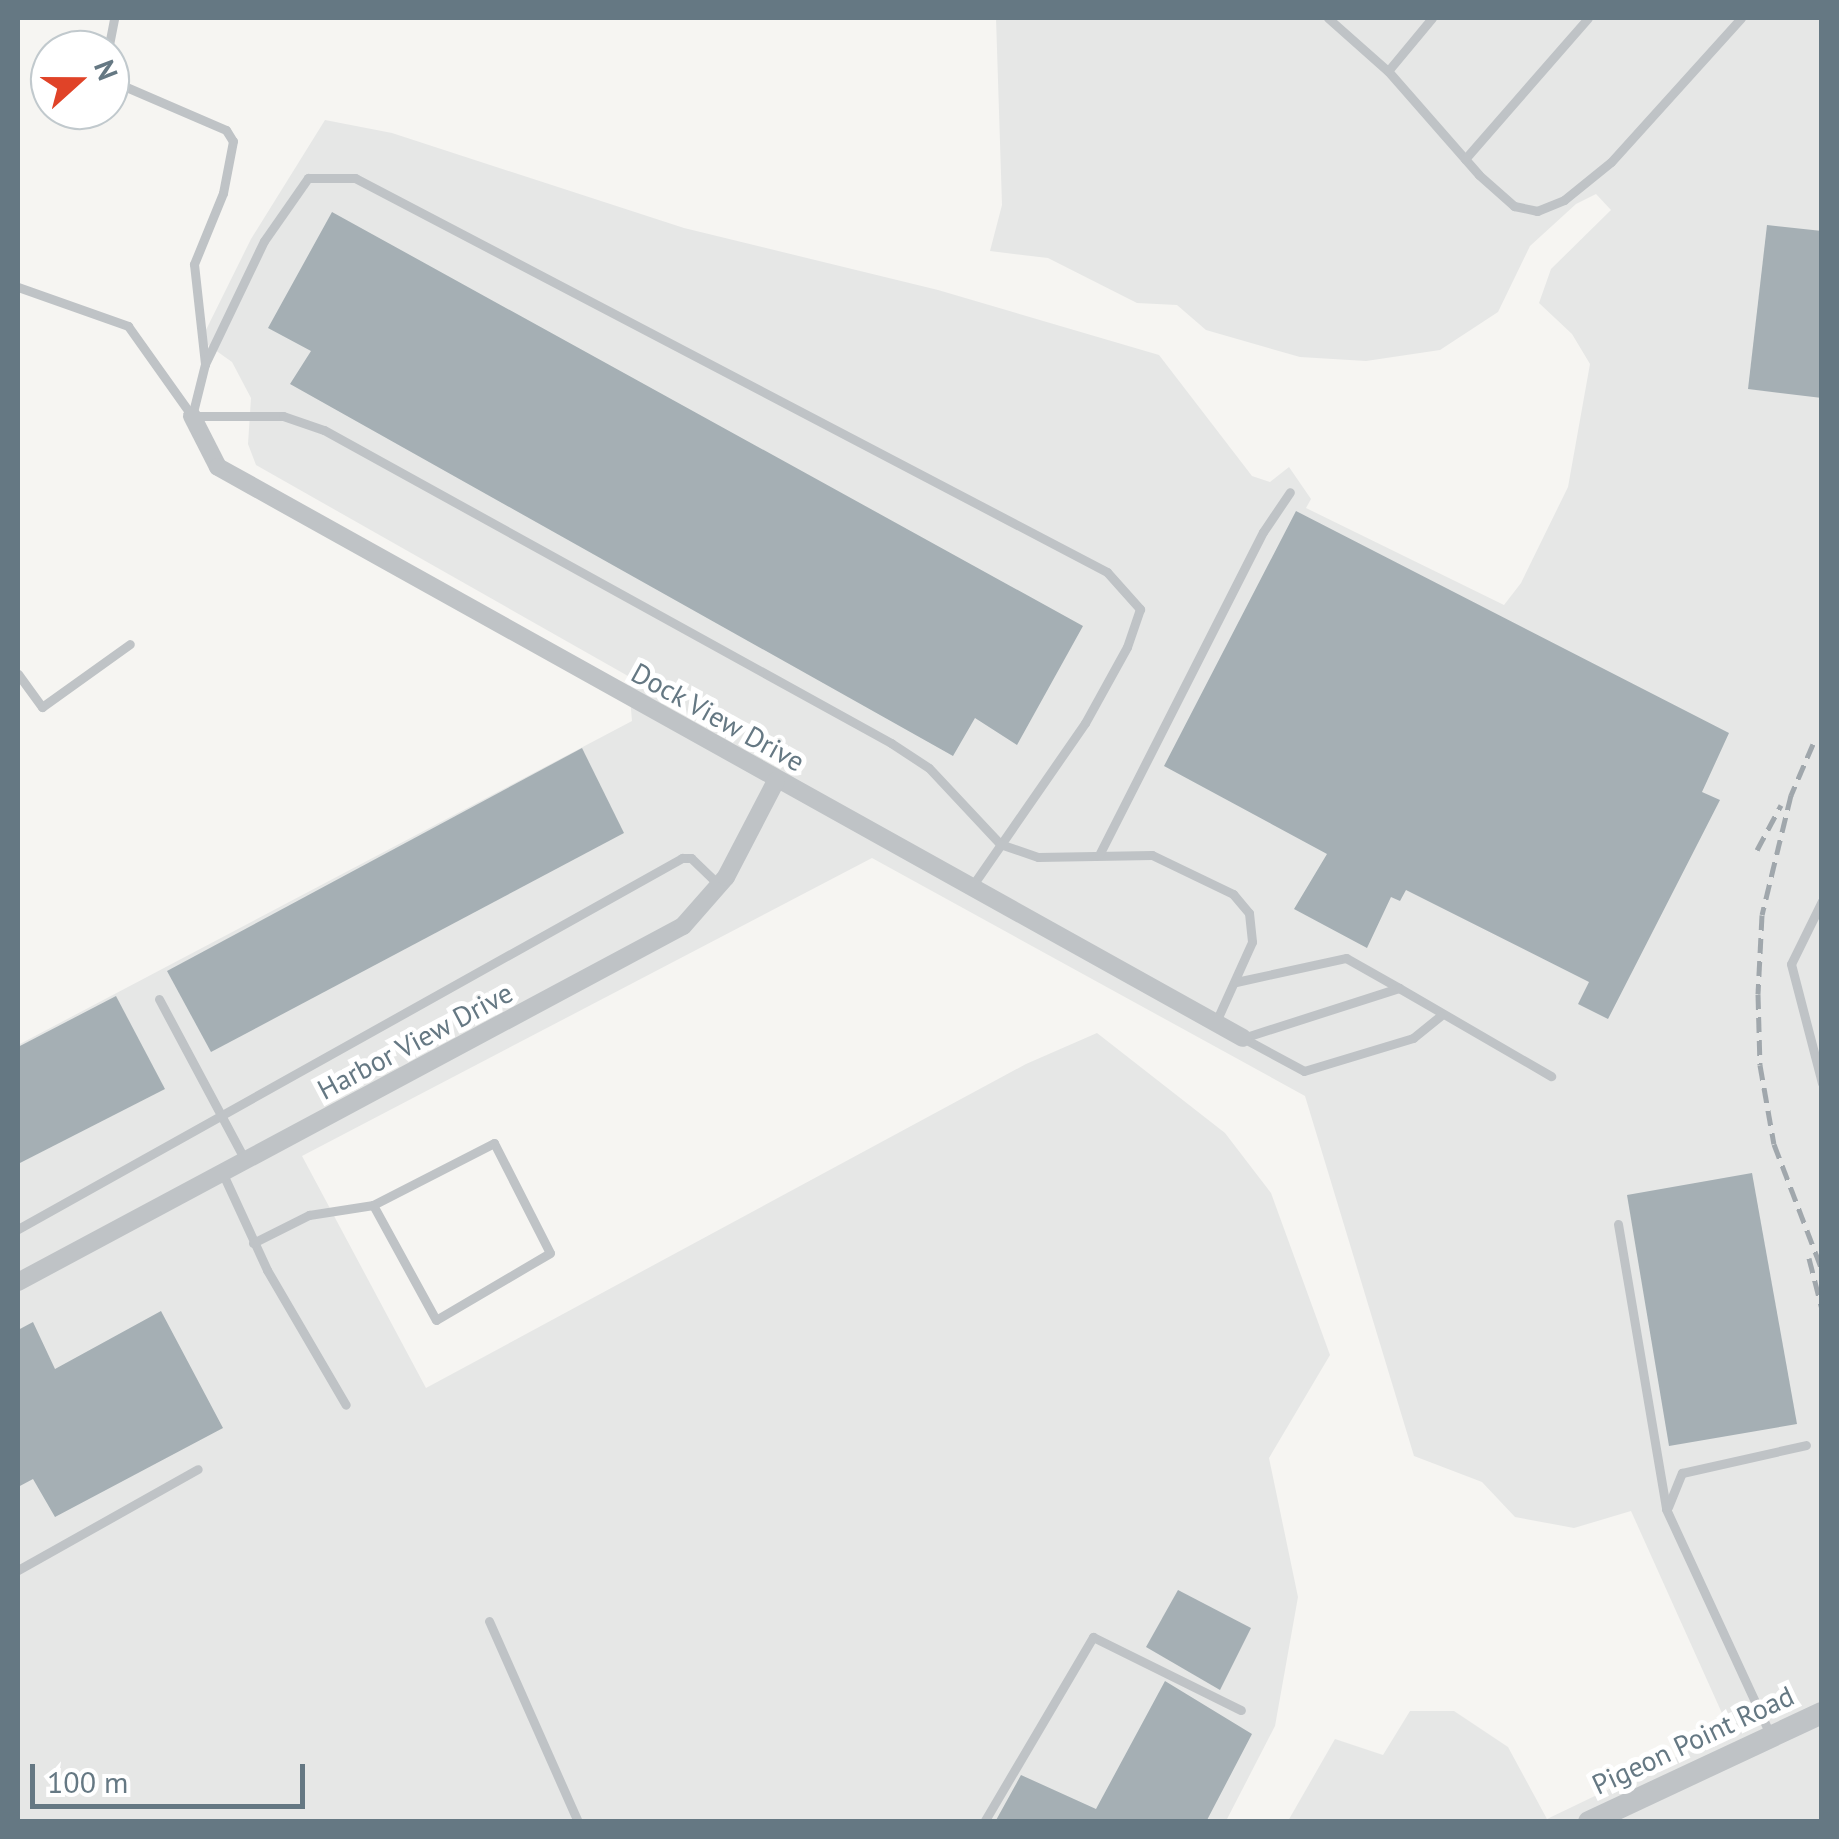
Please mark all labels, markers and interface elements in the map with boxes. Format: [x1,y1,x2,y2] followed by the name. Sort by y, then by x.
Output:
[30,30,130,130] north arrow
[86,55,127,85] text: N
[625,655,811,779] street label: Dock View Drive
[311,975,519,1107] street label: Harbor View Drive
[1587,1679,1799,1801] street label: Pigeon Point Road
[35,1744,310,1806] scale bar
[47,1762,128,1801] text: 100 m

